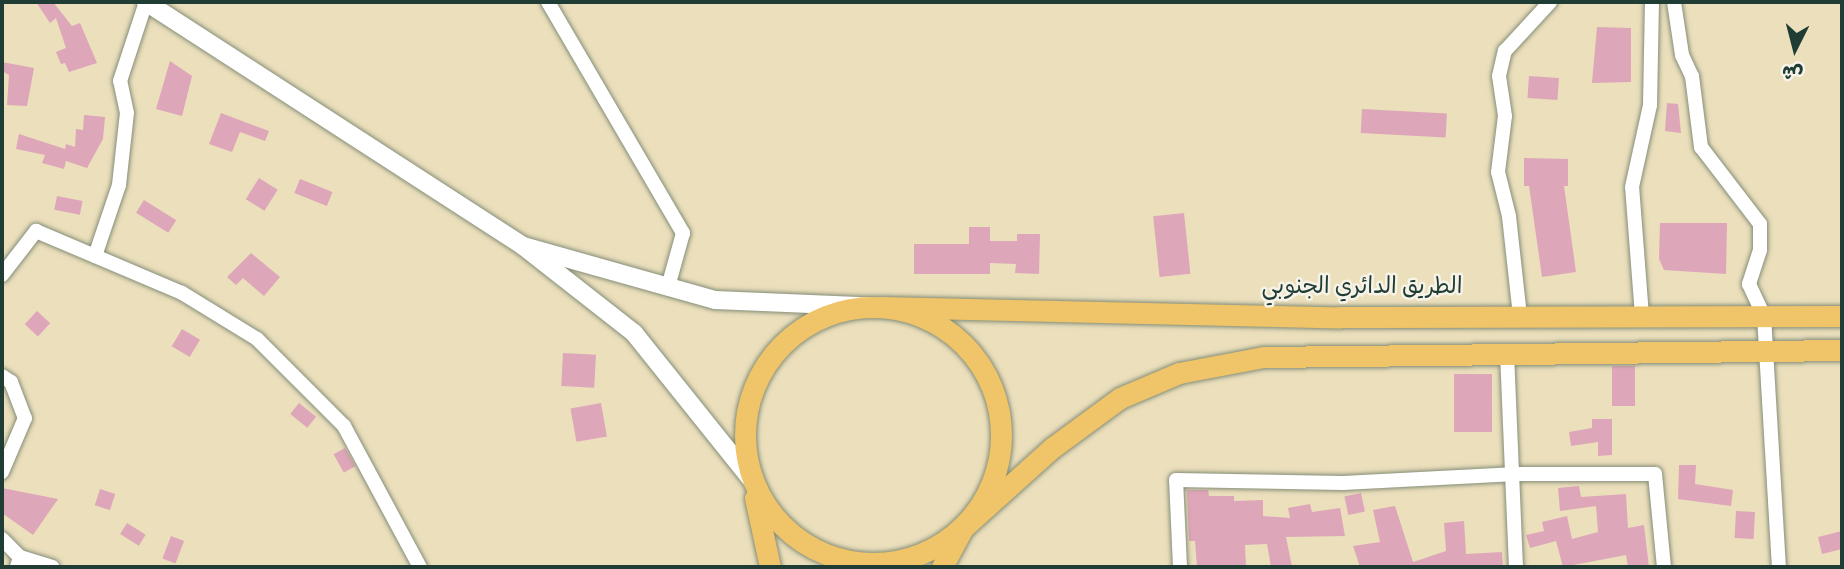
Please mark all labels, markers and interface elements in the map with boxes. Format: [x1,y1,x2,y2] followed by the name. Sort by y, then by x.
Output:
[1760,14,1830,84] north arrow
[1781,56,1805,85] text: ش
[1262,275,1462,303] street label: الطريق الدائري الجنوبي

